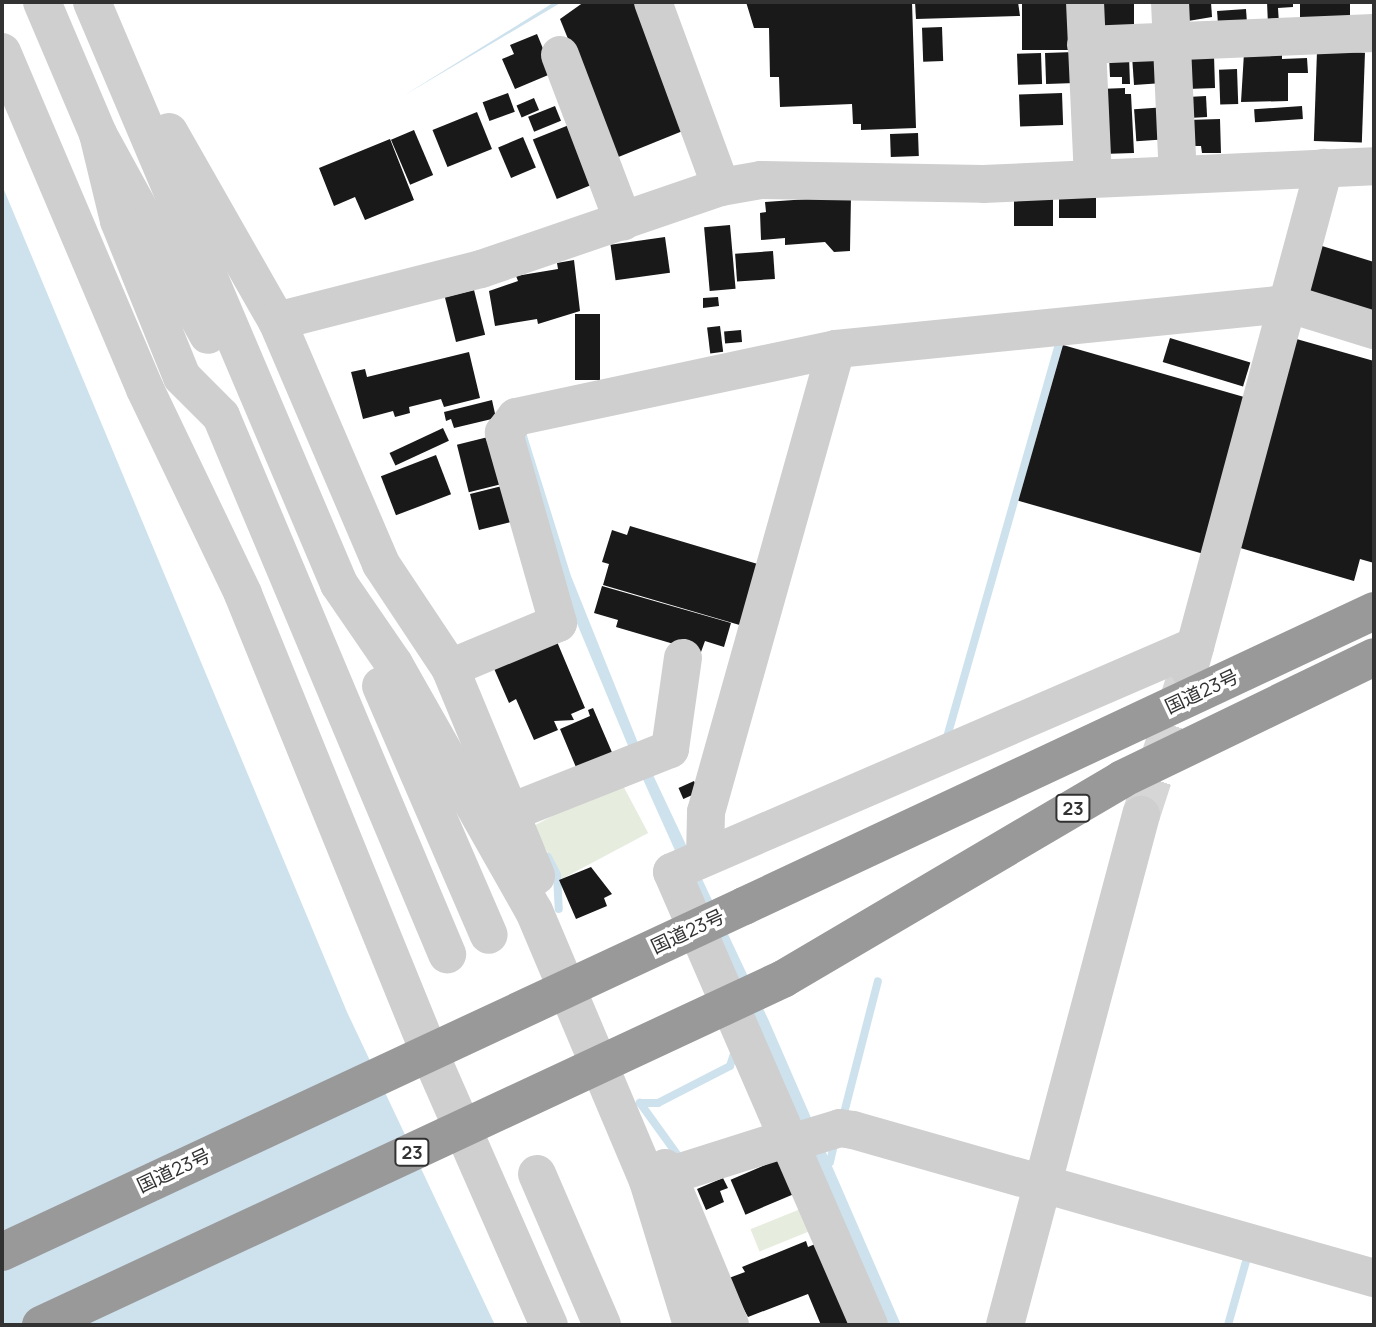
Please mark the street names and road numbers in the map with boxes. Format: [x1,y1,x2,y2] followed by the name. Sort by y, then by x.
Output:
[1162,665,1242,719] street label: 国道23号
[1054,794,1092,822] road number: 23
[648,905,728,959] street label: 国道23号
[393,1138,431,1167] road number: 23
[134,1144,214,1198] street label: 国道23号

